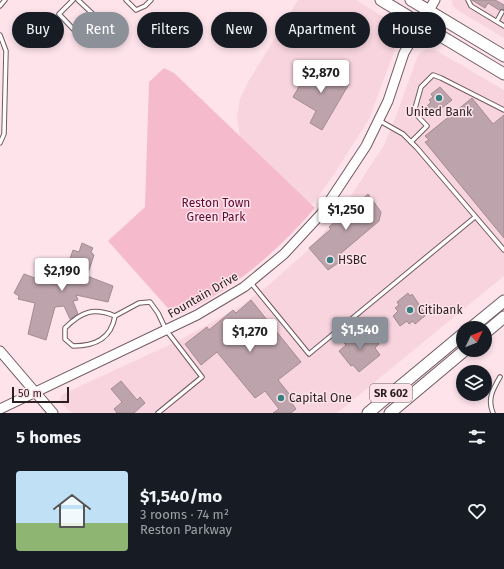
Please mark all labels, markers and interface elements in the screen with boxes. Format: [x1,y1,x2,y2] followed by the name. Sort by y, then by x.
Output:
[12,12,64,48] chip: Buy
[72,12,129,48] chip: Rent
[137,12,203,48] chip: Filters
[211,12,267,48] chip: New
[275,12,370,48] chip: Apartment
[378,12,446,48] chip: House
[288,60,354,94] pin: $2,870
[302,65,340,80] text: $2,870
[434,93,444,103] marker: United Bank
[406,105,473,119] place label: United Bank
[182,196,250,224] park label: Reston Town Green Park
[313,197,379,231] pin: $1,250
[327,202,365,217] text: $1,250
[338,253,367,267] place label: HSBC
[325,255,335,265] marker: HSBC
[29,258,95,292] pin: $2,190
[44,263,80,278] text: $2,190
[165,269,241,321] street label: Fountain Drive
[418,303,463,317] place label: Citibank
[405,305,415,315] marker: Citibank
[327,317,393,351] pin: $1,540
[217,319,283,353] pin: $1,270
[456,321,492,357] north arrow
[456,321,492,401] map controls
[341,322,379,337] text: $1,540
[232,324,268,339] text: $1,270
[456,365,492,401] button: layers
[370,384,412,402] road number: SR 602
[12,385,69,404] scale bar
[18,387,42,400] text: 50 m
[289,391,352,405] place label: Capital One
[276,393,286,403] marker: Capital One
[466,426,488,448] icon: filters
[16,427,81,448] text: 5 homes
[140,486,222,507] text: $1,540/mo
[48,487,96,535] icon: home
[466,500,488,522] icon: heart
[140,507,229,522] text: 3 rooms · 74 m²
[140,522,232,537] text: Reston Parkway

